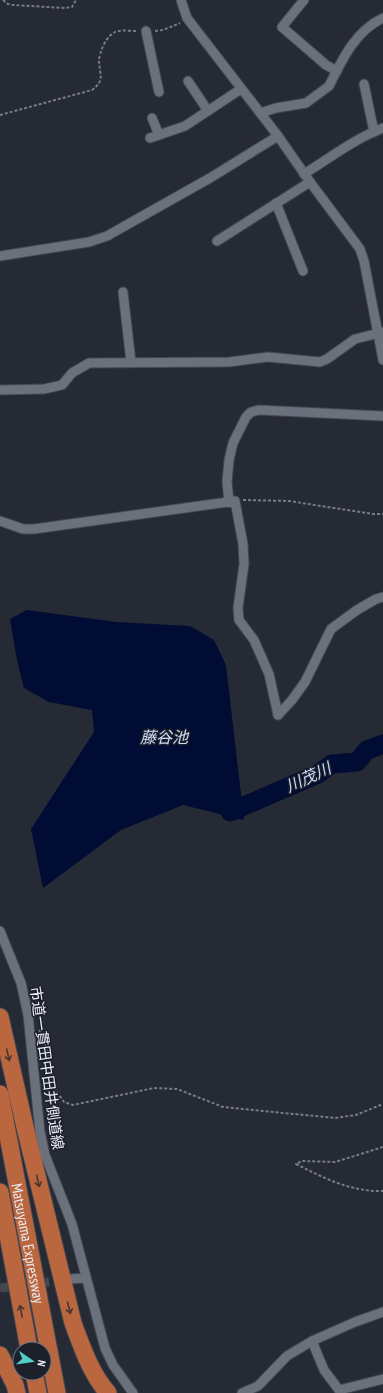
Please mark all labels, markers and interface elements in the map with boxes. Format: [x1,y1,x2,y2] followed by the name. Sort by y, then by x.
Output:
[140,727,190,747] water label: 藤谷池
[282,757,336,796] water label: 川茂川
[26,985,68,1151] street label: 市道一貫田中田井側道線
[5,1048,13,1061] one-way arrow
[34,1175,42,1188] one-way arrow
[8,1182,49,1305] street label: Matsuyama Expressway
[65,1301,73,1314] one-way arrow
[17,1305,25,1318] one-way arrow
[12,1341,52,1381] north arrow
[34,1359,49,1368] text: N

